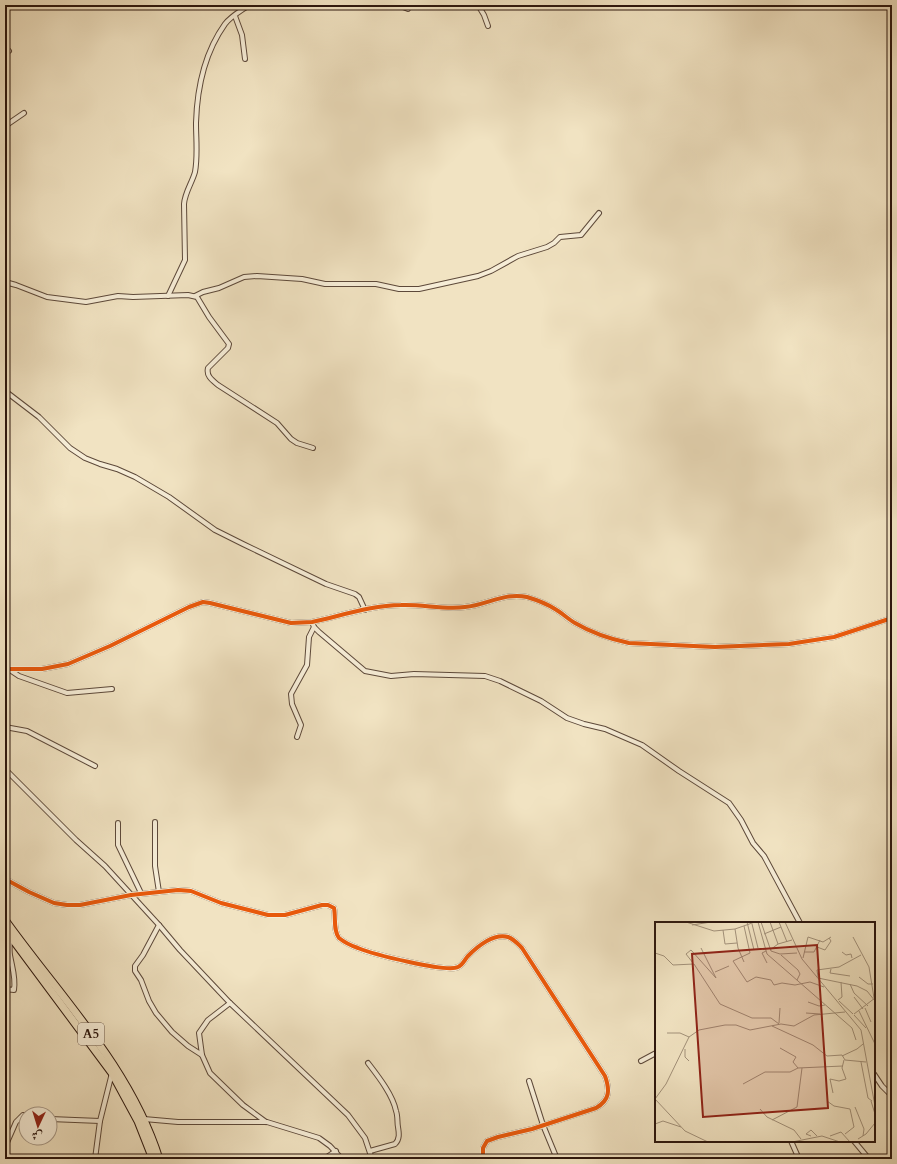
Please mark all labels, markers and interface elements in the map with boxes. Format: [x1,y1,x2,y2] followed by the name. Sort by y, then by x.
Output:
[655,922,875,1142] inset map
[78,1023,104,1045] road number: A5
[18,1106,58,1146] north arrow
[31,1128,43,1143] text: ش

